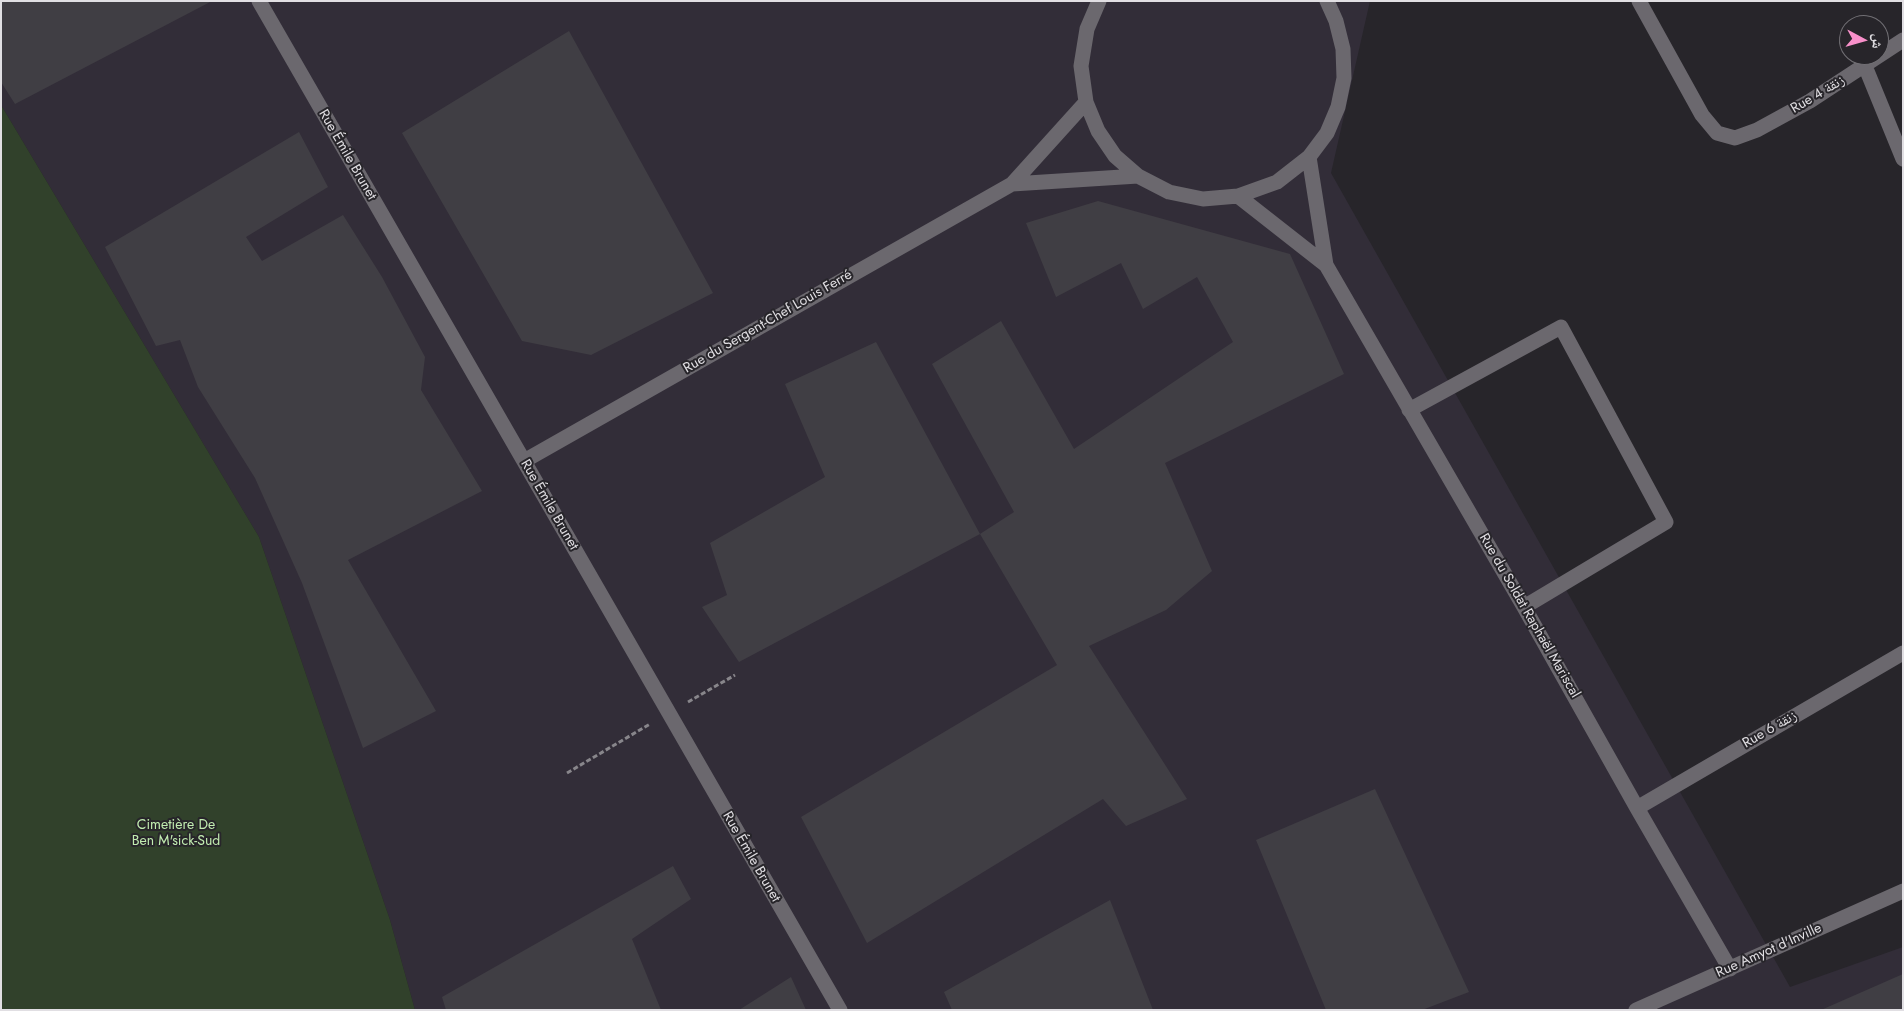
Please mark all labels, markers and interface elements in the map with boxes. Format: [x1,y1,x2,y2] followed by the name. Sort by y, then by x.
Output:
[1839,15,1889,65] north arrow
[1867,33,1889,50] text: ش
[1788,72,1848,118] street label: Rue 4 زنقة
[314,107,380,203] street label: Rue Émile Brunet
[681,267,855,377] street label: Rue du Sergent-Chef Louis Ferré
[516,457,582,553] street label: Rue Émile Brunet
[1475,531,1583,701] street label: Rue du Soldat Raphaël Mariscal
[1740,708,1800,752] street label: Rue 6 زنقة
[718,809,784,905] street label: Rue Émile Brunet
[132,818,220,850] park label: Cimetière De Ben M'sick-Sud
[1714,920,1824,982] street label: Rue Amyot d'Inville

